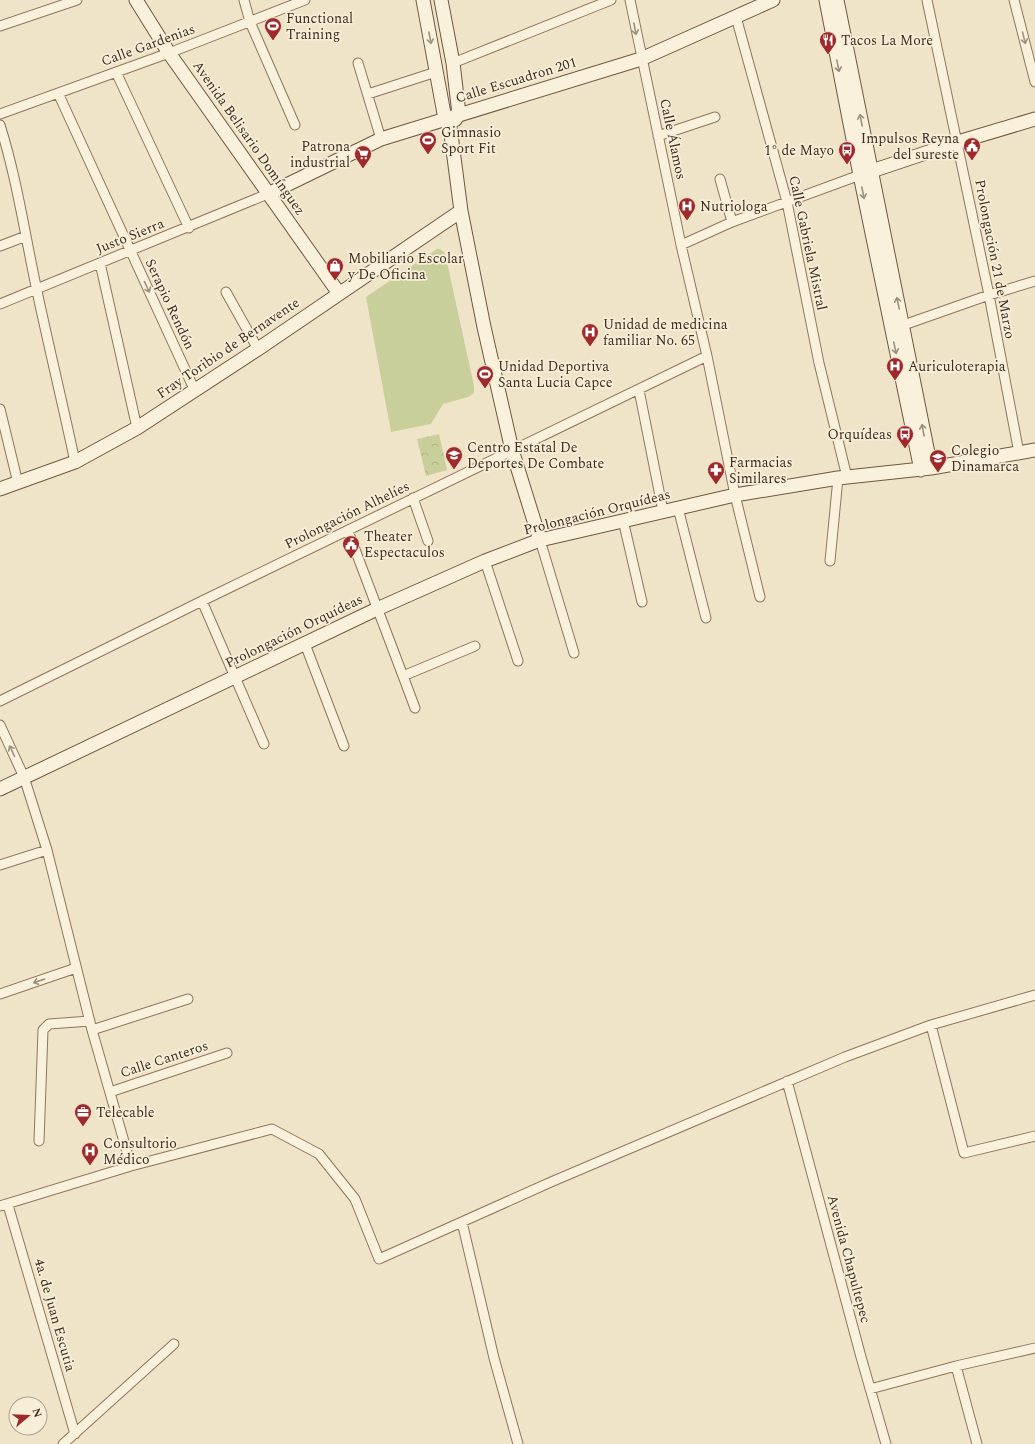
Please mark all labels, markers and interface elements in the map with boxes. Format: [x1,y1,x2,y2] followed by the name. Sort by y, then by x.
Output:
[286,8,353,45] place label: Functional Training
[263,16,283,41] sports icon: Functional Training
[98,18,198,72] street label: Calle Gardenias
[632,22,640,35] one-way arrow
[818,30,838,55] restaurant icon: Tacos La More
[841,30,933,51] place label: Tacos La More
[426,31,434,44] one-way arrow
[1021,31,1028,44] one-way arrow
[453,52,579,108] street label: Calle Escuadron 201
[187,56,311,220] street label: Avenida Belisario Domínguez
[835,59,843,72] one-way arrow
[654,97,692,181] street label: Calle Álamos
[857,114,865,127] one-way arrow
[441,122,501,159] place label: Gimnasio Sport Fit
[861,128,959,165] place label: Impulsos Reyna del sureste
[418,130,438,155] sports icon: Gimnasio Sport Fit
[290,136,350,173] place label: Patrona industrial
[962,136,982,161] public building icon: Impulsos Reyna del sureste
[764,140,834,161] place label: 1° de Mayo
[837,140,857,165] bus stop icon: 1° de Mayo
[353,144,373,169] supermarket icon: Patrona industrial
[783,174,833,312] street label: Calle Gabriela Mistral
[969,178,1021,340] street label: Prolongación 21 de Marzo
[860,187,868,200] one-way arrow
[677,196,697,221] hospital icon: Nutriologa
[700,196,768,217] place label: Nutriologa
[93,213,167,259] street label: Justo Sierra
[347,248,464,285] place label: Mobiliario Escolar y De Oficina
[140,255,200,353] street label: Serapio Rendón
[325,256,345,281] shop icon: Mobiliario Escolar y De Oficina
[144,281,151,293] one-way arrow
[152,292,304,404] street label: Fray Toribio de Bernavente
[894,296,902,309] one-way arrow
[603,314,728,351] place label: Unidad de medicina familiar No. 65
[580,322,600,347] hospital icon: Unidad de medicina familiar No. 65
[891,341,899,354] one-way arrow
[498,356,613,393] place label: Unidad Deportiva Santa Lucia Capce
[885,356,905,381] hospital icon: Auriculoterapia
[908,356,1006,377] place label: Auriculoterapia
[475,364,495,389] sports icon: Unidad Deportiva Santa Lucia Capce
[828,424,892,445] place label: Orquídeas
[895,424,915,449] bus stop icon: Orquídeas
[919,424,927,437] one-way arrow
[467,437,604,474] place label: Centro Estatal De Deportes De Combate
[951,440,1019,477] place label: Colegio Dinamarca
[444,445,464,470] school or university icon: Centro Estatal De Deportes De Combate
[928,448,948,473] school or university icon: Colegio Dinamarca
[729,452,793,489] place label: Farmacias Similares
[706,460,726,485] pharmacy icon: Farmacias Similares
[281,476,413,554] street label: Prolongación Alhelíes
[521,484,673,540] street label: Prolongación Orquídeas
[364,526,445,563] place label: Theater Espectaculos
[341,534,361,559] public building icon: Theater Espectaculos
[222,589,366,673] street label: Prolongación Orquídeas
[8,746,15,758] one-way arrow
[34,977,46,985] one-way arrow
[117,1035,211,1083] street label: Calle Canteros
[73,1102,93,1127] office icon: Telecable
[96,1102,155,1123] place label: Telecable
[103,1133,177,1170] place label: Consultorio Médico
[80,1141,100,1166] hospital icon: Consultorio Médico
[822,1192,876,1326] street label: Avenida Chapultepec
[29,1256,81,1374] street label: 4a. de Juan Escutia
[8,1396,48,1436] north arrow
[27,1406,46,1420] text: N

